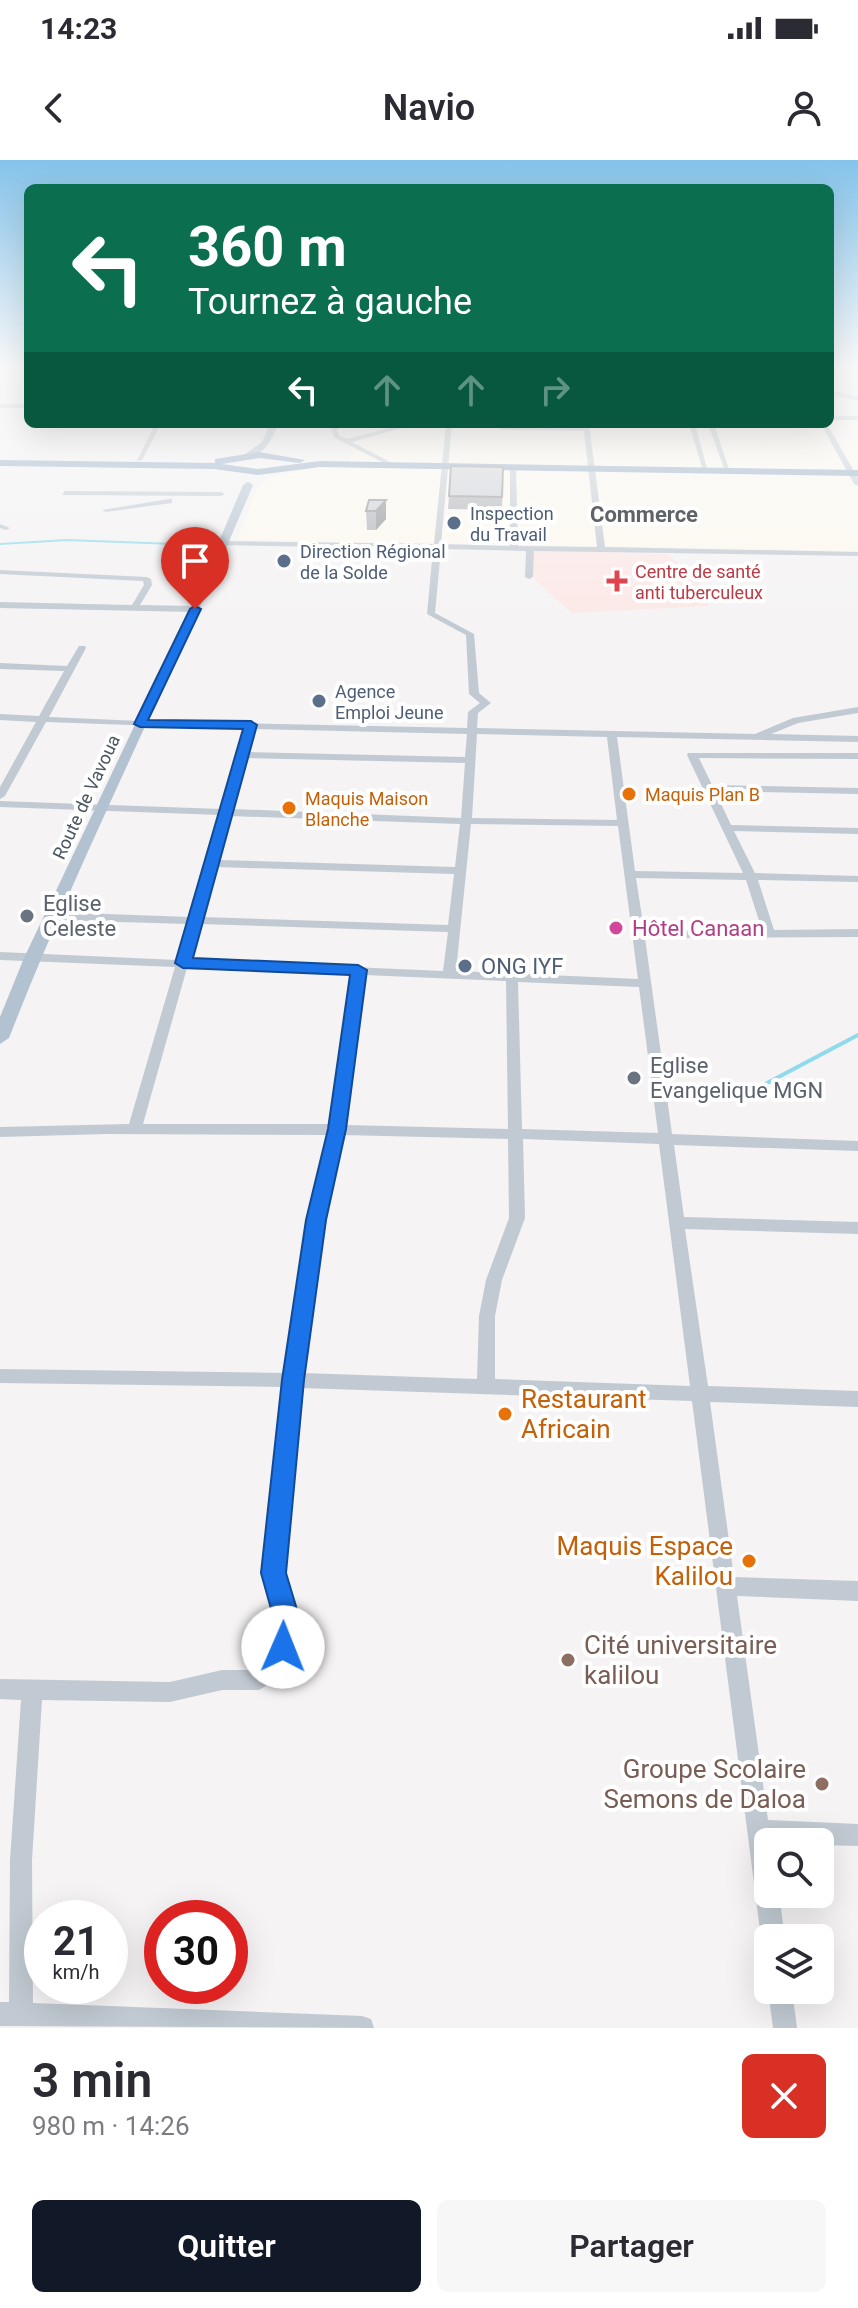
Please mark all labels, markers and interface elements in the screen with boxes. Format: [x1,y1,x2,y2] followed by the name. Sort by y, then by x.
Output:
[40,11,117,46] text: 14:23
[32,86,76,130] icon: back
[782,86,826,130] icon: person
[383,87,475,129] text: Navio
[188,214,347,280] text: 360 m
[56,216,160,320] icon: left
[188,281,472,323] text: Tournez à gauche
[281,368,325,412] icon: left
[365,368,409,412] icon: ahead
[449,368,493,412] icon: ahead
[533,368,577,412] icon: right
[590,502,698,527] district label: Commerce
[470,503,554,545] place label: Inspection du Travail
[445,514,463,532] marker: Inspection du Travail
[161,527,229,609] pin
[173,539,217,583] icon: arrive
[300,541,446,583] place label: Direction Régional de la Solde
[275,552,293,570] marker: Direction Régional de la Solde
[635,561,763,603] place label: Centre de santé anti tuberculeux
[606,570,628,592] marker: Centre de santé anti tuberculeux
[335,681,444,723] place label: Agence Emploi Jeune
[310,692,328,710] marker: Agence Emploi Jeune
[48,732,124,862] street label: Route de Vavoua
[645,784,760,805] place label: Maquis Plan B
[620,785,638,803] marker: Maquis Plan B
[305,788,428,830] place label: Maquis Maison Blanche
[280,799,298,817] marker: Maquis Maison Blanche
[43,891,116,941] place label: Eglise Celeste
[18,907,36,925] marker: Eglise Celeste
[632,916,764,941] place label: Hôtel Canaan
[607,919,625,937] marker: Hôtel Canaan
[481,954,563,979] place label: ONG IYF
[456,957,474,975] marker: ONG IYF
[650,1053,823,1103] place label: Eglise Evangelique MGN
[625,1069,643,1087] marker: Eglise Evangelique MGN
[521,1384,647,1444] place label: Restaurant Africain
[496,1405,514,1423] marker: Restaurant Africain
[557,1531,733,1591] place label: Maquis Espace Kalilou
[740,1552,758,1570] marker: Maquis Espace Kalilou
[241,1605,325,1689] position arrow
[584,1630,777,1690] place label: Cité universitaire kalilou
[559,1651,577,1669] marker: Cité universitaire kalilou
[604,1754,806,1814] place label: Groupe Scolaire Semons de Daloa
[813,1775,831,1793] marker: Groupe Scolaire Semons de Daloa
[754,1828,834,2004] map controls
[754,1828,834,1908] button: search
[144,1900,248,2004] speed limit sign: 30
[53,1918,99,1965] text: 21
[754,1924,834,2004] button: layers
[53,1960,99,1984] text: km/h
[32,2052,152,2109] text: 3 min
[742,2054,826,2138] button: close
[32,2111,190,2141] text: 980 m · 14:26
[32,2200,421,2292] button: Quitter
[437,2200,826,2292] button: Partager

